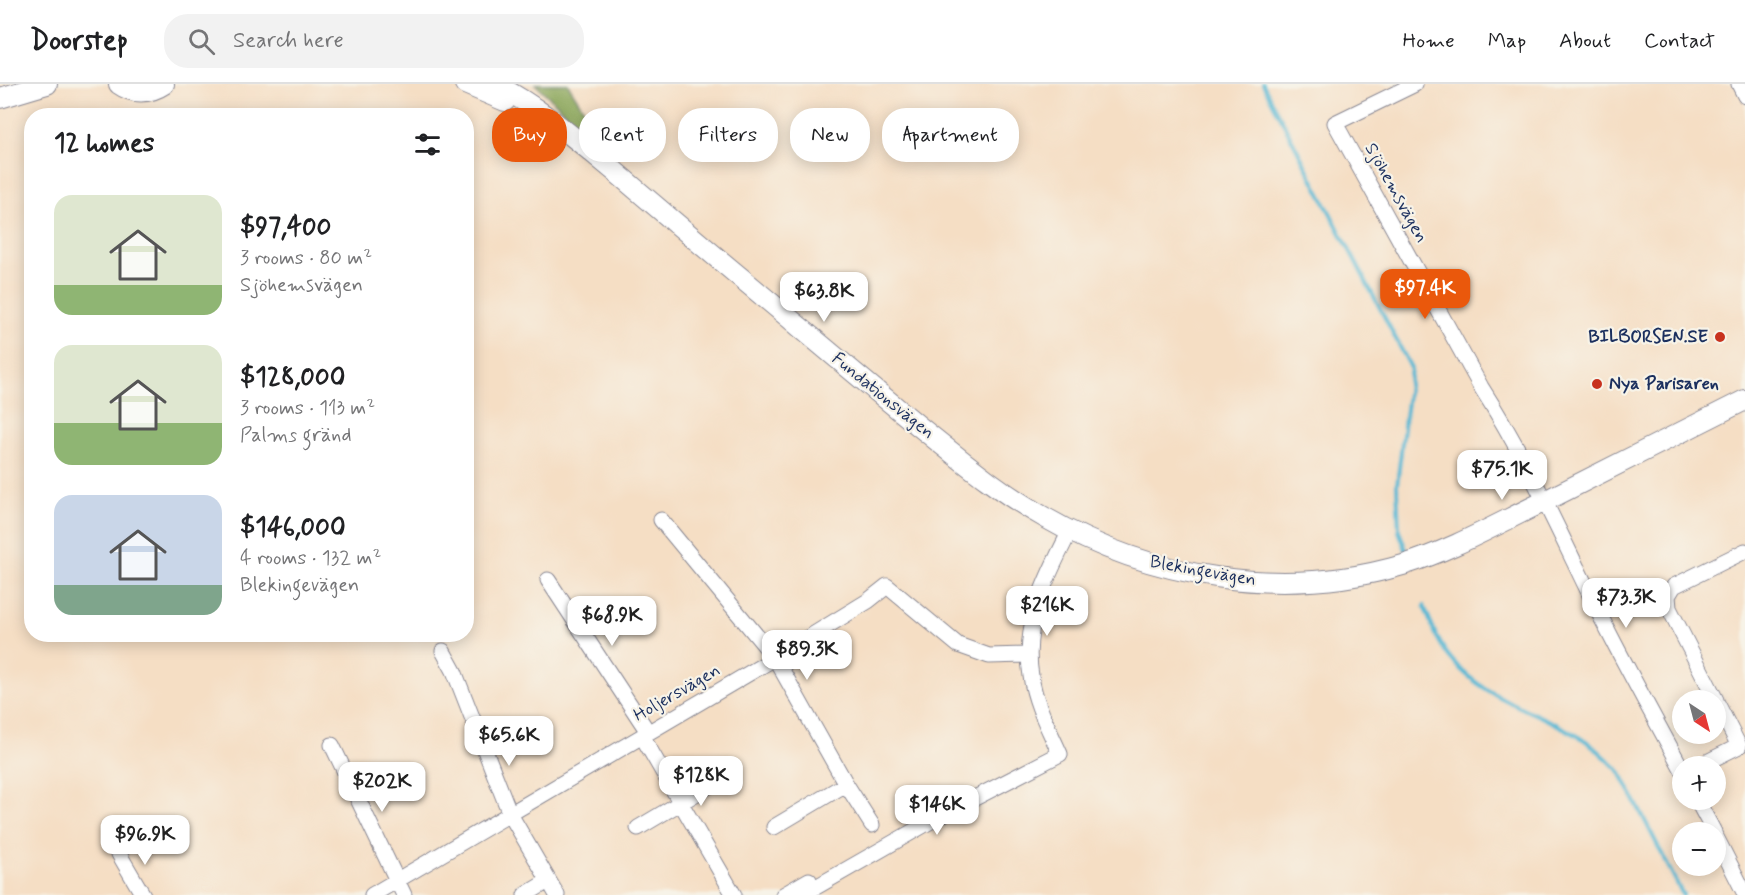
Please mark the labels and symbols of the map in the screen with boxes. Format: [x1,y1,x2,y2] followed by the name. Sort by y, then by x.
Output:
[1359,139,1433,247] street label: Sjöhemsvägen
[1376,269,1474,320] pin: $97.4K
[775,272,873,323] pin: $63.8K
[1588,325,1708,349] place label: BILBORSEN.SE
[1713,330,1727,344] marker: BILBORSEN.SE
[827,347,939,445] street label: Fundationsvägen
[1609,372,1719,396] place label: Nya Parisaren
[1590,377,1604,391] marker: Nya Parisaren
[1453,450,1551,501] pin: $75.1K
[1148,550,1258,594] street label: Blekingevägen
[1577,578,1675,629] pin: $73.3K
[1005,586,1089,637] pin: $216K
[563,596,661,647] pin: $68.9K
[758,630,856,681] pin: $89.3K
[629,659,725,727] street label: Holjersvägen
[1672,690,1726,744] north arrow
[460,716,558,767] pin: $65.6K
[659,756,743,807] pin: $128K
[340,762,424,813] pin: $202K
[895,785,979,836] pin: $146K
[96,815,194,866] pin: $96.9K

